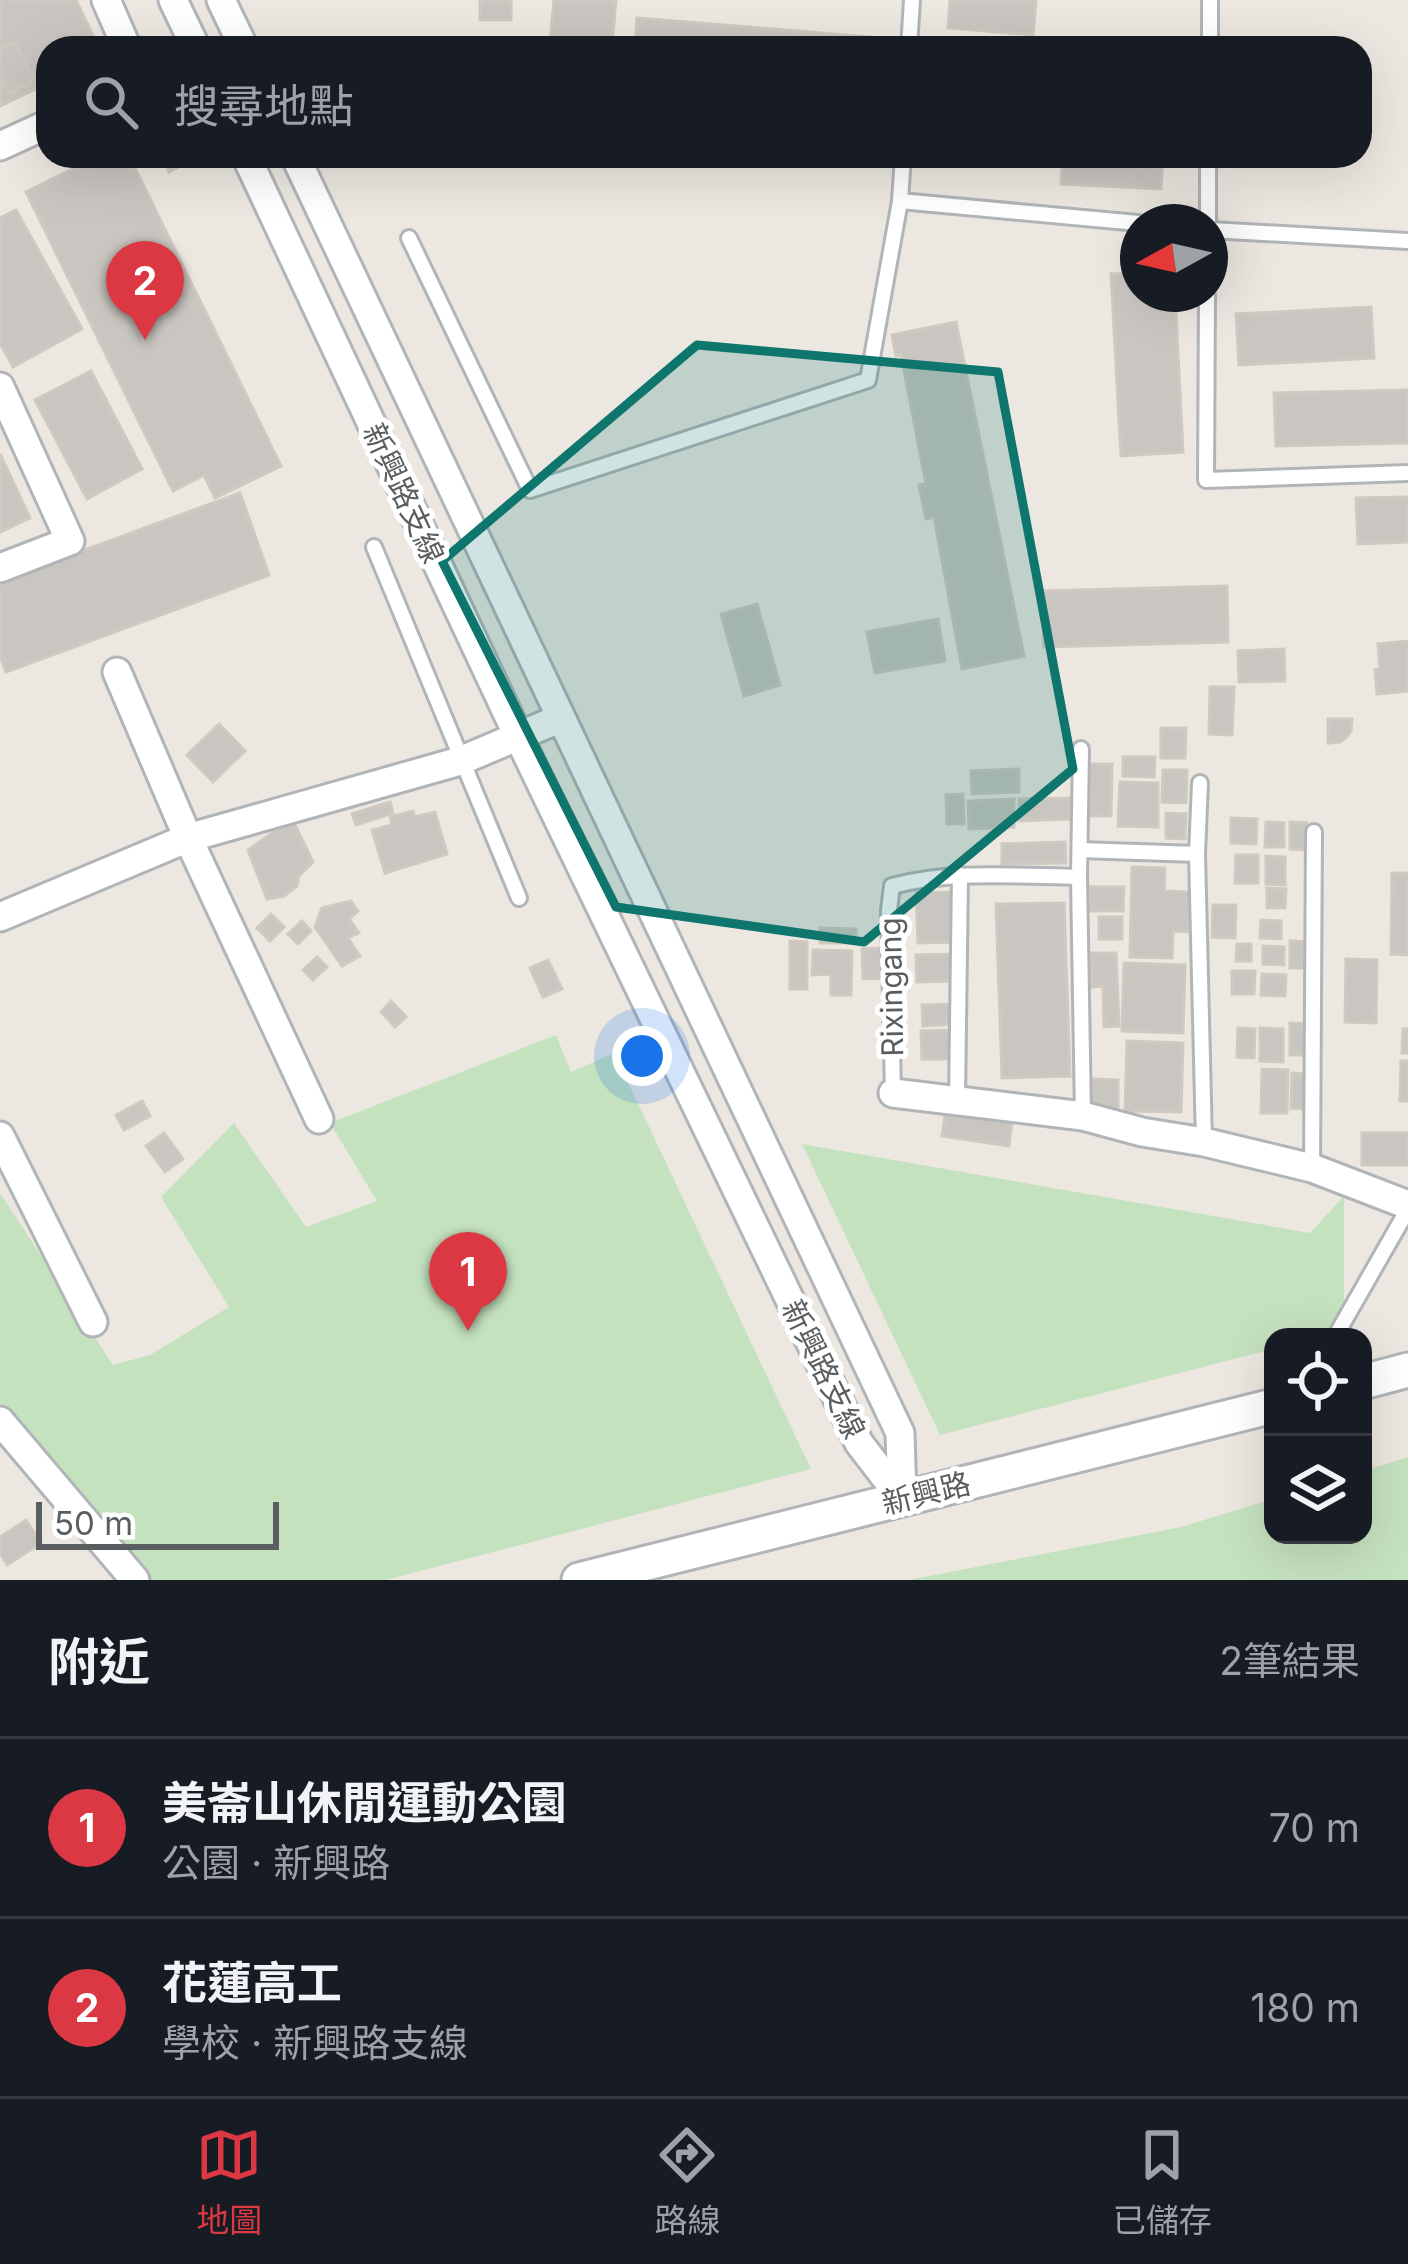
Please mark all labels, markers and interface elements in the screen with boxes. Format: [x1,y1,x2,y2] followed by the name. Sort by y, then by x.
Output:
[36,36,1372,168] search box
[78,69,144,135] icon: search
[174,78,354,133] text: 搜尋地點
[1120,204,1228,312] north arrow
[106,241,184,340] pin: 2
[356,417,452,569] street label: 新興路支線
[872,917,910,1057] street label: Rixingang
[612,1026,672,1086] your location
[429,1232,507,1331] pin: 1
[775,1294,873,1444] street label: 新興路支線
[1264,1328,1372,1544] map controls
[1264,1328,1372,1436] button: locate
[1264,1436,1372,1544] button: layers
[878,1465,974,1521] street label: 新興路
[36,1496,279,1549] scale bar
[54,1503,133,1543] text: 50 m
[48,1631,150,1692] text: 附近
[1219,1637,1360,1684] text: 2筆結果
[162,1775,567,1830] text: 美崙山休閒運動公園
[79,1804,95,1851] text: 1
[1269,1804,1360,1851] text: 70 m
[162,1839,390,1886] text: 公園 · 新興路
[162,1955,342,2010] text: 花蓮高工
[75,1984,99,2031] text: 2
[1250,1984,1360,2031] text: 180 m
[162,2019,468,2066] text: 學校 · 新興路支線
[196,2122,262,2242] tab: 地圖
[654,2122,720,2242] tab: 路線
[1113,2122,1212,2242] tab: 已儲存

